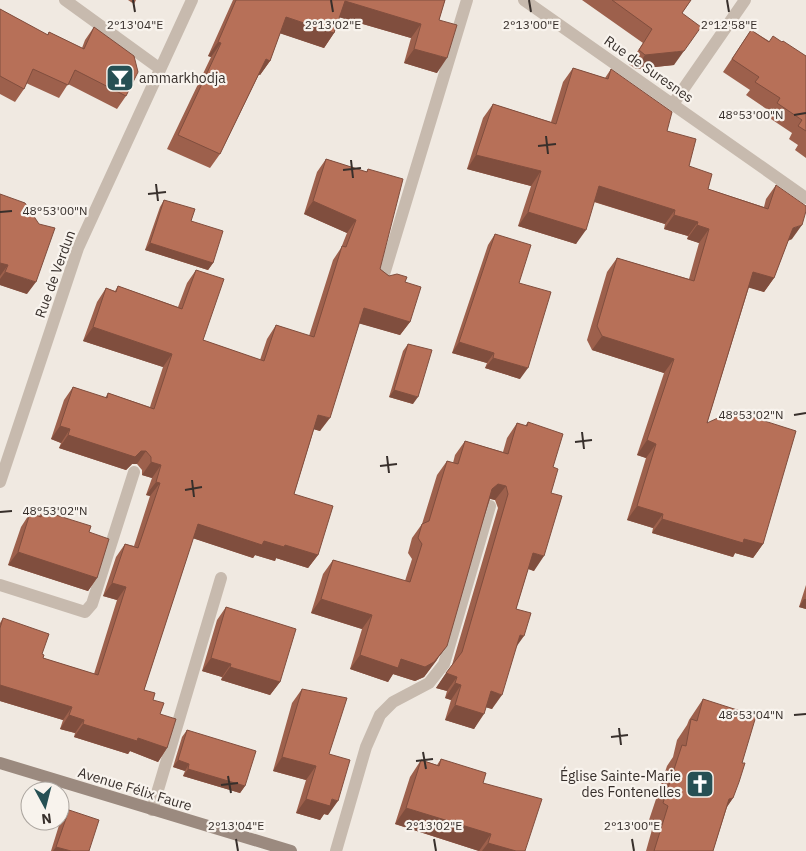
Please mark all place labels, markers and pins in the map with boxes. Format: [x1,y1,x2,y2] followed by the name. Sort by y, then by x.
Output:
[105,63,135,93] bar icon: ammarkhodja
[139,69,226,87] place label: ammarkhodja
[560,766,681,801] place label: Église Sainte-Marie des Fontenelles
[685,769,715,799] church icon: Église Sainte-Marie des Fontenelles

